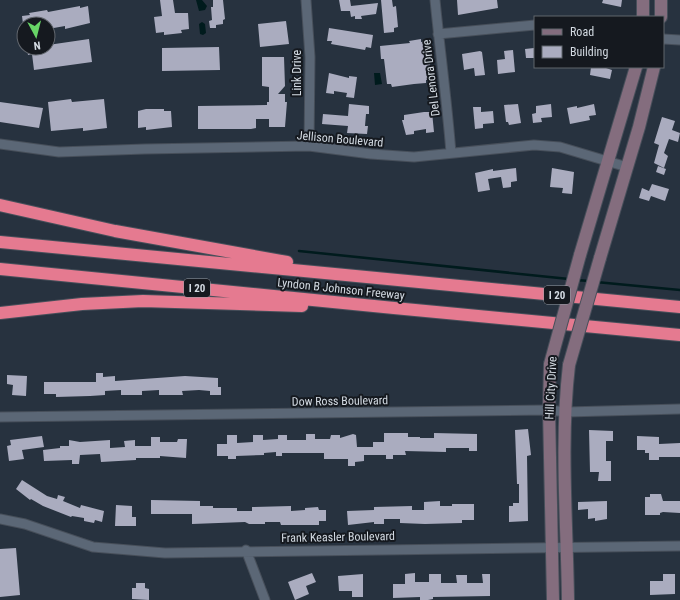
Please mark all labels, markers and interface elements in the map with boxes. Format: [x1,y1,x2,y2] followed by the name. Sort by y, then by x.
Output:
[16,16,56,56] north arrow
[534,16,664,68] legend
[570,25,594,39] text: Road
[33,39,41,52] text: N
[419,39,443,117] street label: Del Lenora Drive
[570,45,608,59] text: Building
[290,49,304,96] street label: Link Drive
[296,128,384,150] street label: Jellison Boulevard
[277,275,405,303] street label: Lyndon B Johnson Freeway
[184,279,210,297] road number: I 20
[544,286,570,304] road number: I 20
[542,356,560,420] street label: Hill City Drive
[292,393,388,409] street label: Dow Ross Boulevard
[281,529,395,545] street label: Frank Keasler Boulevard

